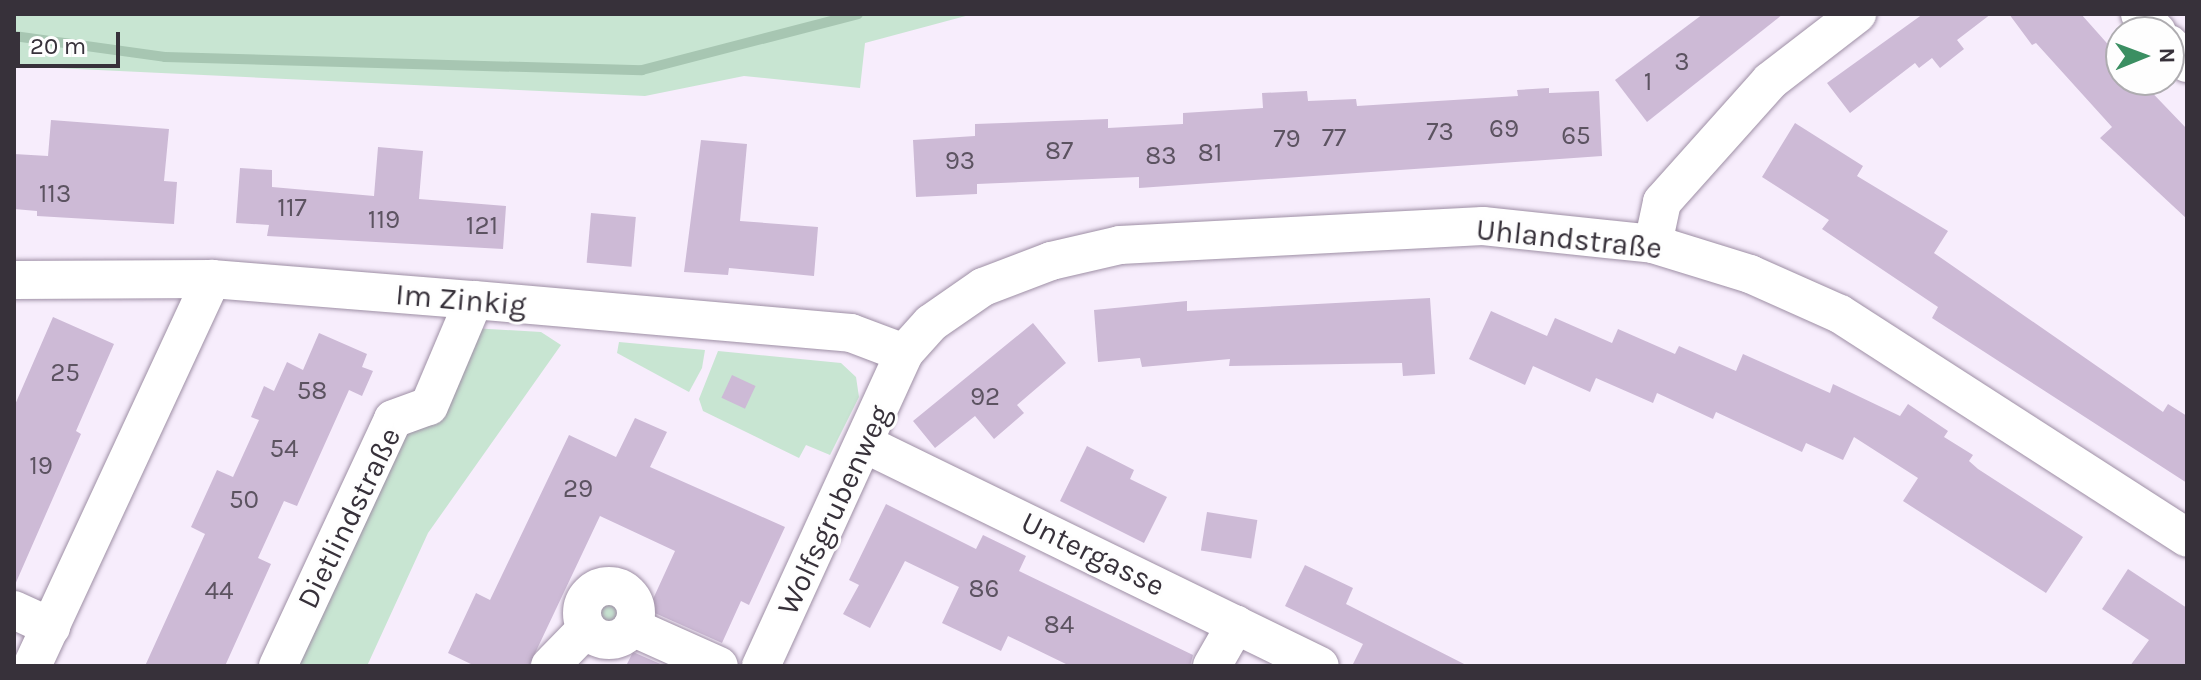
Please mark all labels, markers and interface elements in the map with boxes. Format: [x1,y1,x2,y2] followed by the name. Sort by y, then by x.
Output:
[20,16,124,66] scale bar
[2105,16,2185,96] north arrow
[30,32,86,60] text: 20 m
[1674,46,1690,78] house number: 3
[2154,47,2180,64] text: N
[1644,66,1652,98] house number: 1
[1489,113,1519,145] house number: 69
[1426,116,1454,148] house number: 73
[1561,120,1591,152] house number: 65
[1322,122,1346,154] house number: 77
[1273,123,1301,155] house number: 79
[1045,135,1073,167] house number: 87
[1198,137,1222,169] house number: 81
[1145,140,1177,172] house number: 83
[945,145,975,177] house number: 93
[39,178,71,210] house number: 113
[277,192,307,224] house number: 117
[368,204,400,236] house number: 119
[466,210,498,242] house number: 121
[1474,211,1664,267] street label: Uhlandstraße
[394,276,528,324] street label: Im Zinkig
[50,357,80,389] house number: 25
[297,375,327,407] house number: 58
[970,381,1000,413] house number: 92
[770,399,898,621] street label: Wolfsgrubenweg
[290,422,408,614] street label: Dietlindstraße
[269,433,299,465] house number: 54
[29,450,53,482] house number: 19
[563,473,593,505] house number: 29
[229,484,259,516] house number: 50
[1015,504,1171,604] street label: Untergasse
[969,573,999,605] house number: 86
[204,575,234,607] house number: 44
[1044,609,1074,641] house number: 84

